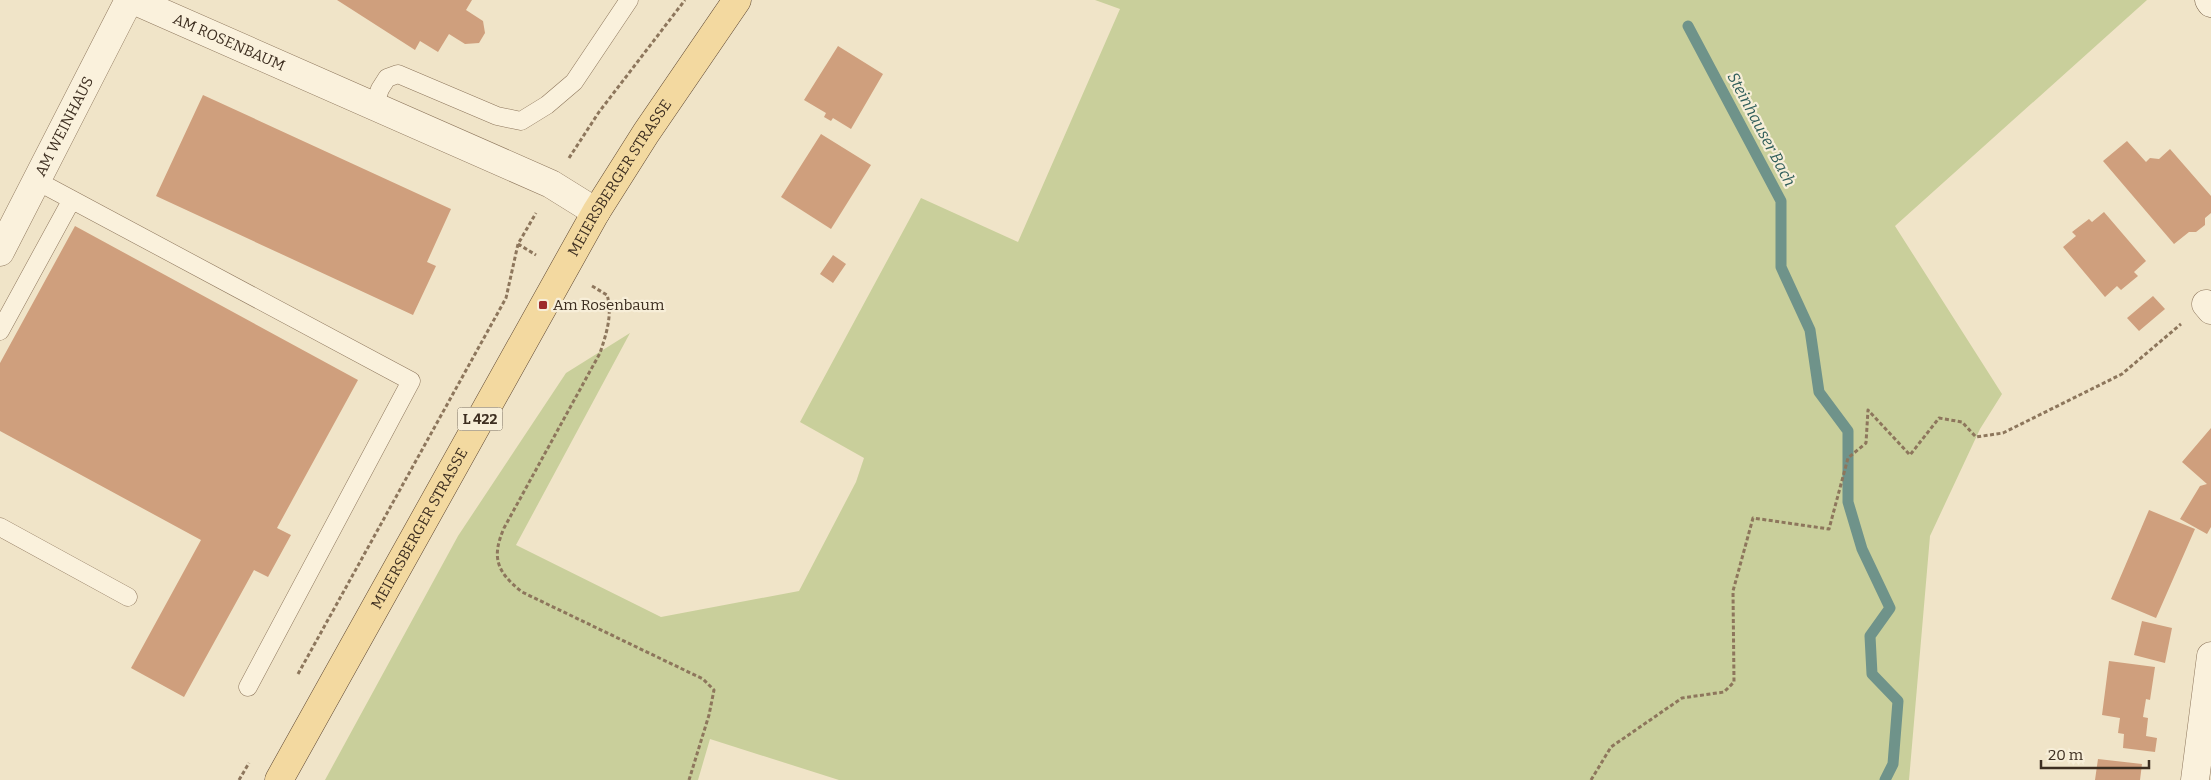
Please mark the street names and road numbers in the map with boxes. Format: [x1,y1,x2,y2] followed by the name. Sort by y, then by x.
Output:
[170,10,288,75] street label: AM ROSENBAUM
[31,74,97,179] street label: AM WEINHAUS
[564,96,675,259] street label: MEIERSBERGER STRASSE
[458,408,502,430] road number: L 422
[367,445,471,612] street label: MEIERSBERGER STRASSE

